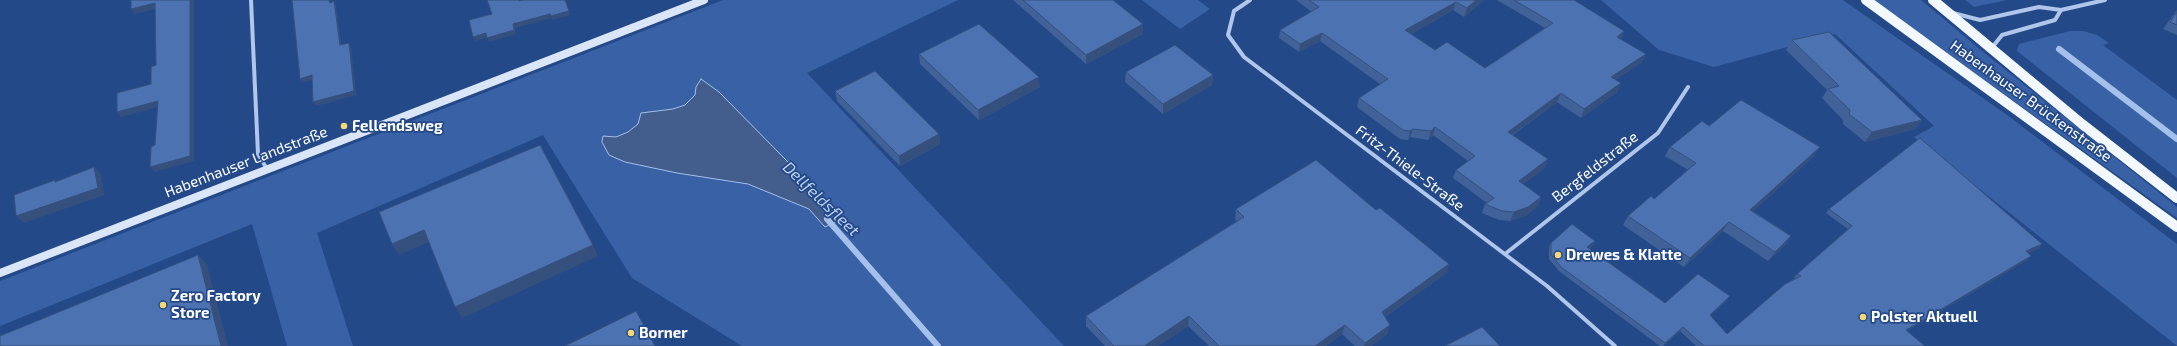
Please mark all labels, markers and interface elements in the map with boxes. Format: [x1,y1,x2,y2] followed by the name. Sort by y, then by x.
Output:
[1947,36,2115,166] street label: Habenhauser Brückenstraße
[352,117,443,135] place label: Fellendsweg
[339,121,349,131] marker: Fellendsweg
[1352,121,1468,215] street label: Fritz-Thiele-Straße
[162,123,330,201] street label: Habenhauser Landstraße
[1548,128,1642,206] street label: Bergfeldstraße
[779,158,863,240] water label: Dellfeldsfleet
[1566,246,1682,264] place label: Drewes & Klatte
[1553,250,1563,260] marker: Drewes & Klatte
[171,287,261,322] place label: Zero Factory Store
[158,300,168,310] marker: Zero Factory Store
[1871,308,1978,326] place label: Polster Aktuell
[1858,312,1868,322] marker: Polster Aktuell
[639,324,688,342] place label: Borner
[626,328,636,338] marker: Borner

